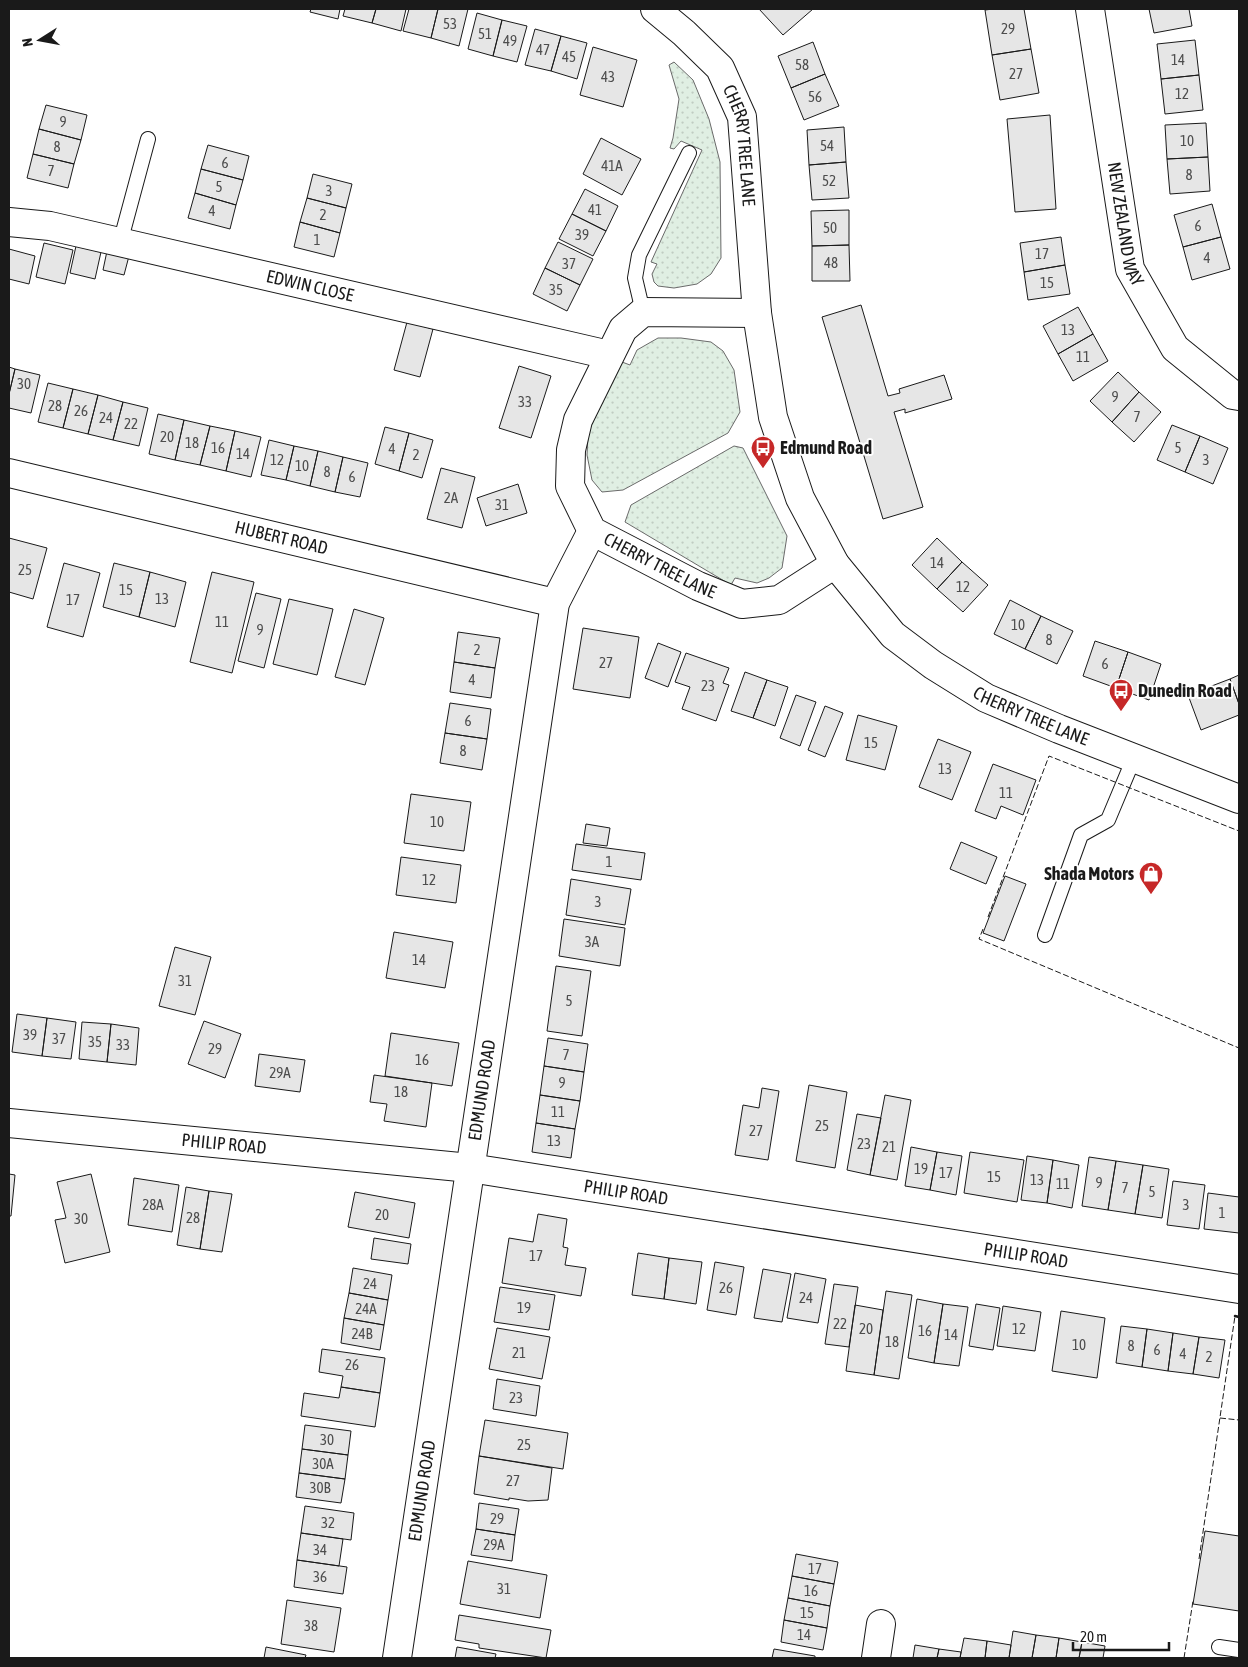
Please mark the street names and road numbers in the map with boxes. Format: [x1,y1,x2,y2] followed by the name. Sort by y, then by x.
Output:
[719,81,760,207] street label: CHERRY TREE LANE
[1104,160,1148,290] street label: NEW ZEALAND WAY
[264,265,356,306] street label: EDWIN CLOSE
[233,516,330,559] street label: HUBERT ROAD
[600,528,720,602] street label: CHERRY TREE LANE
[969,682,1092,750] street label: CHERRY TREE LANE
[464,1038,499,1142] street label: EDMUND ROAD
[181,1129,267,1158] street label: PHILIP ROAD
[582,1175,670,1209] street label: PHILIP ROAD
[982,1238,1070,1272] street label: PHILIP ROAD
[404,1439,439,1543] street label: EDMUND ROAD

